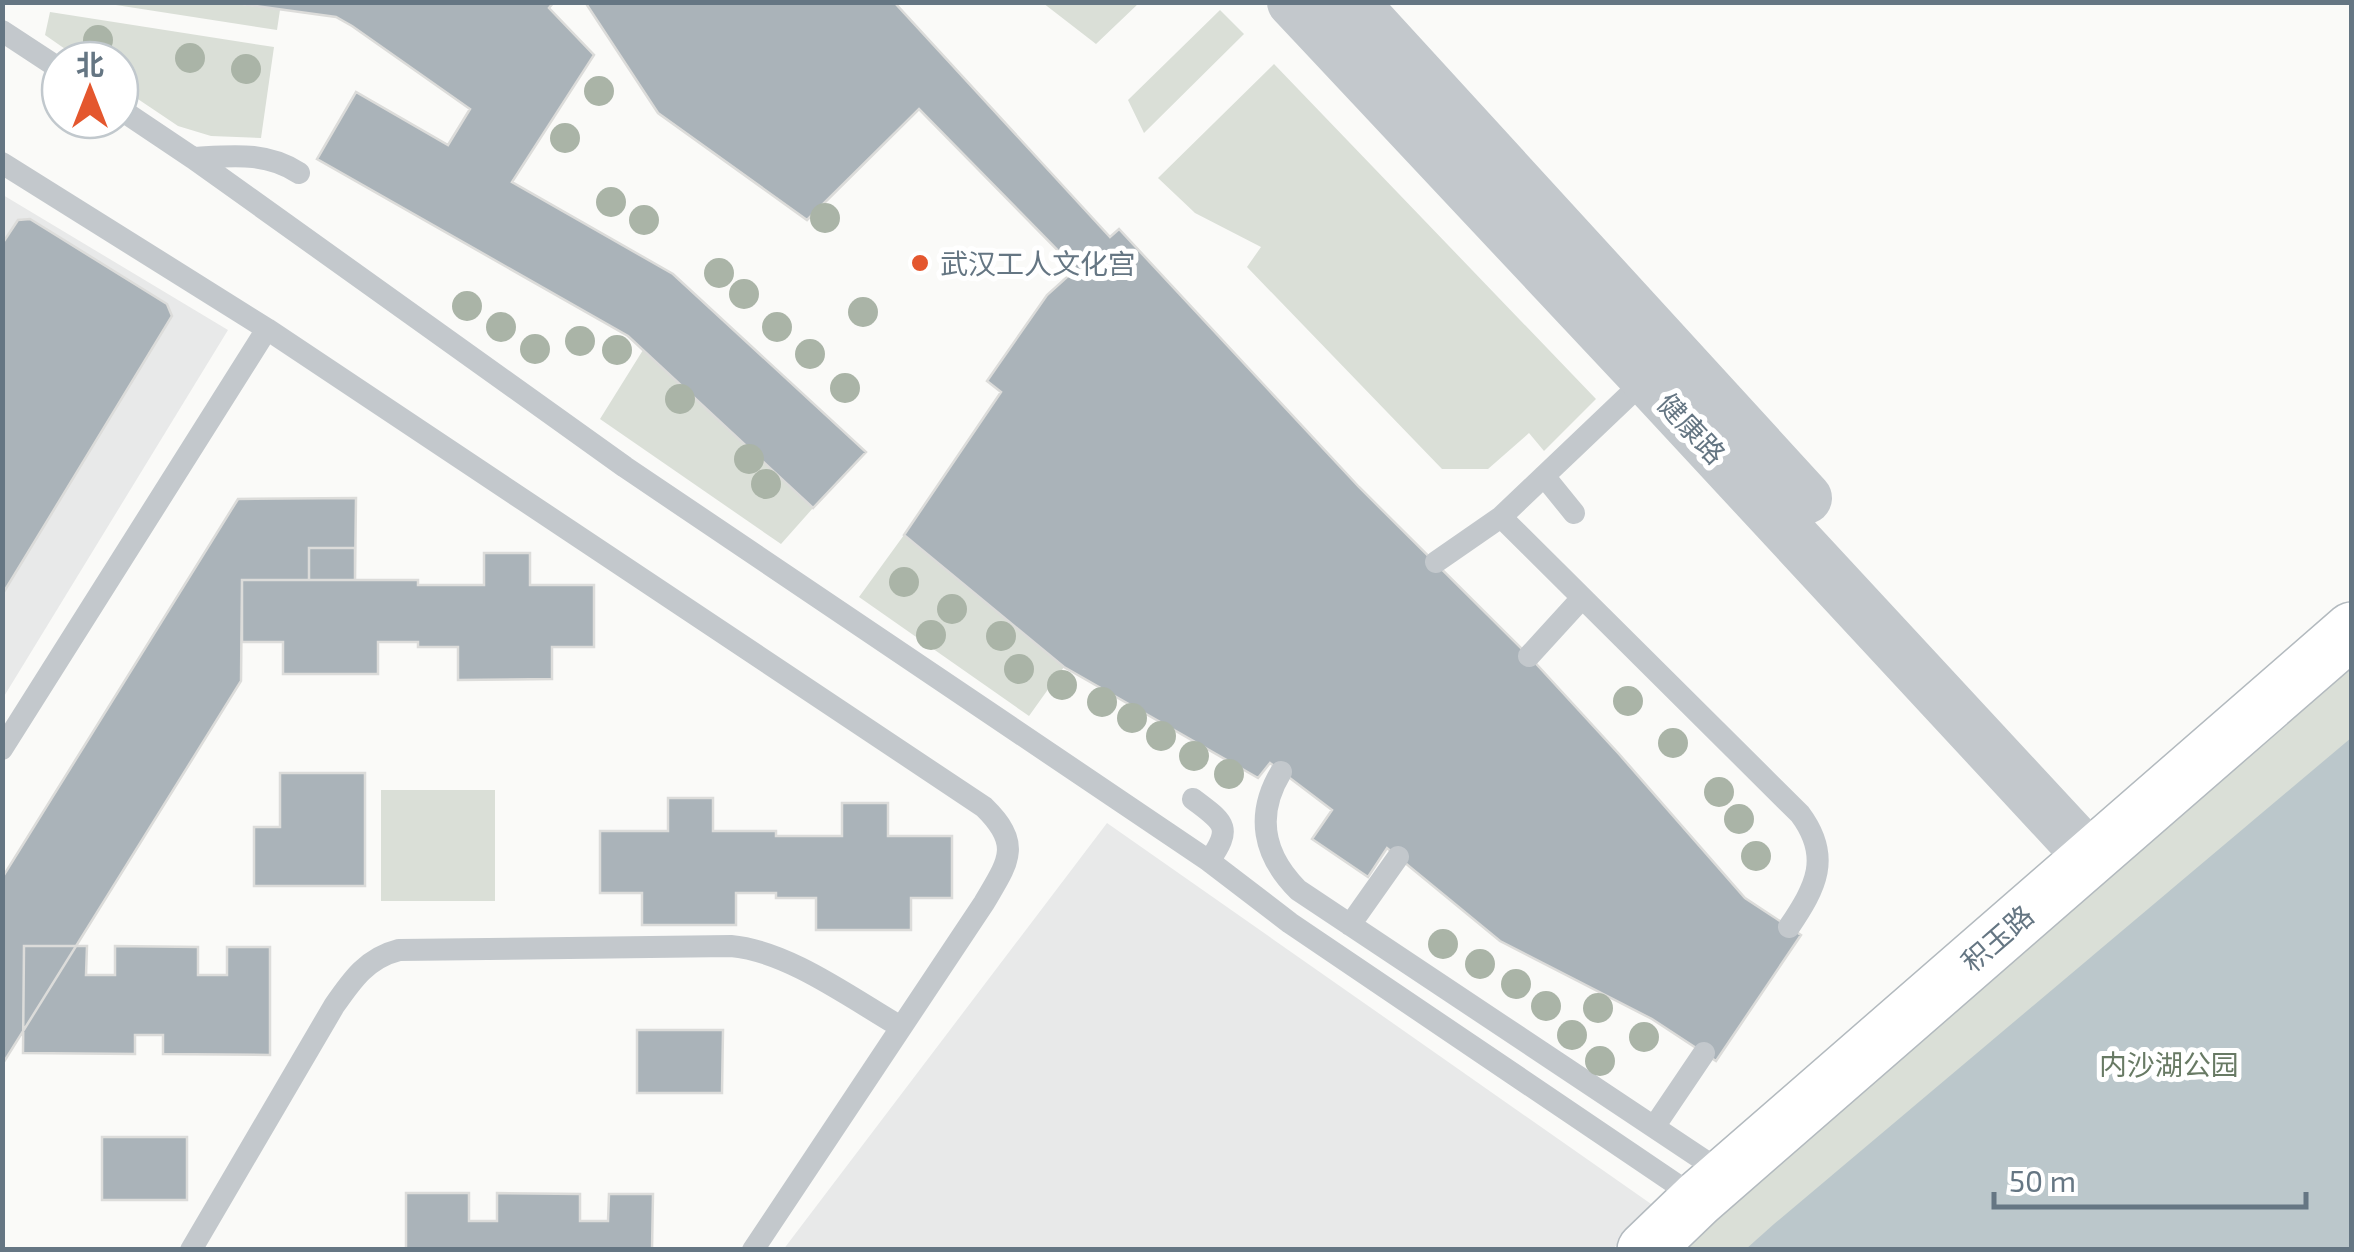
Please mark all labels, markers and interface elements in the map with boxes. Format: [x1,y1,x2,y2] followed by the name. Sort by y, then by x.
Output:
[40,40,140,140] north arrow
[76,47,104,81] text: 北
[940,246,1136,280] place label: 武汉工人文化宫
[909,252,931,274] marker: 武汉工人文化宫
[1651,386,1733,470] street label: 健康路
[1954,898,2040,978] street label: 积玉路
[2099,1047,2239,1081] park label: 内沙湖公园
[1994,1147,2306,1209] scale bar
[2009,1162,2076,1198] text: 50 m

